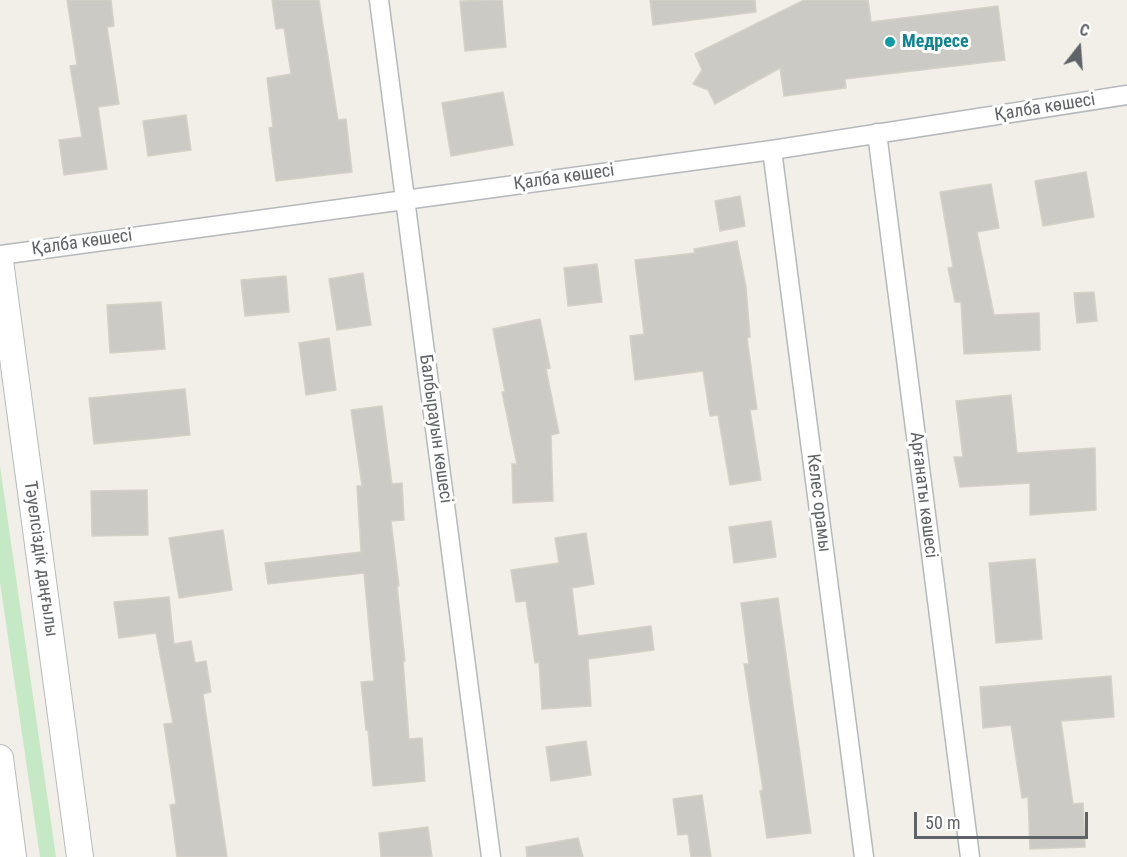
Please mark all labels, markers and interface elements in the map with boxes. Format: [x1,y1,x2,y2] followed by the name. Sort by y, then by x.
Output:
[1049,18,1109,78] north arrow
[1077,20,1092,41] text: С
[902,31,969,53] place label: Медресе
[883,35,897,49] marker: Медресе
[993,89,1097,127] street label: Қалба көшесі
[512,160,616,196] street label: Қалба көшесі
[30,225,134,261] street label: Қалба көшесі
[414,353,456,505] street label: Балбырауын көшесі
[905,431,941,559] street label: Арғанаты көшесі
[801,453,835,553] street label: Келес орамы
[18,480,62,638] street label: Тәуелсіздік даңғылы
[917,800,1091,838] scale bar
[925,812,960,833] text: 50 m

